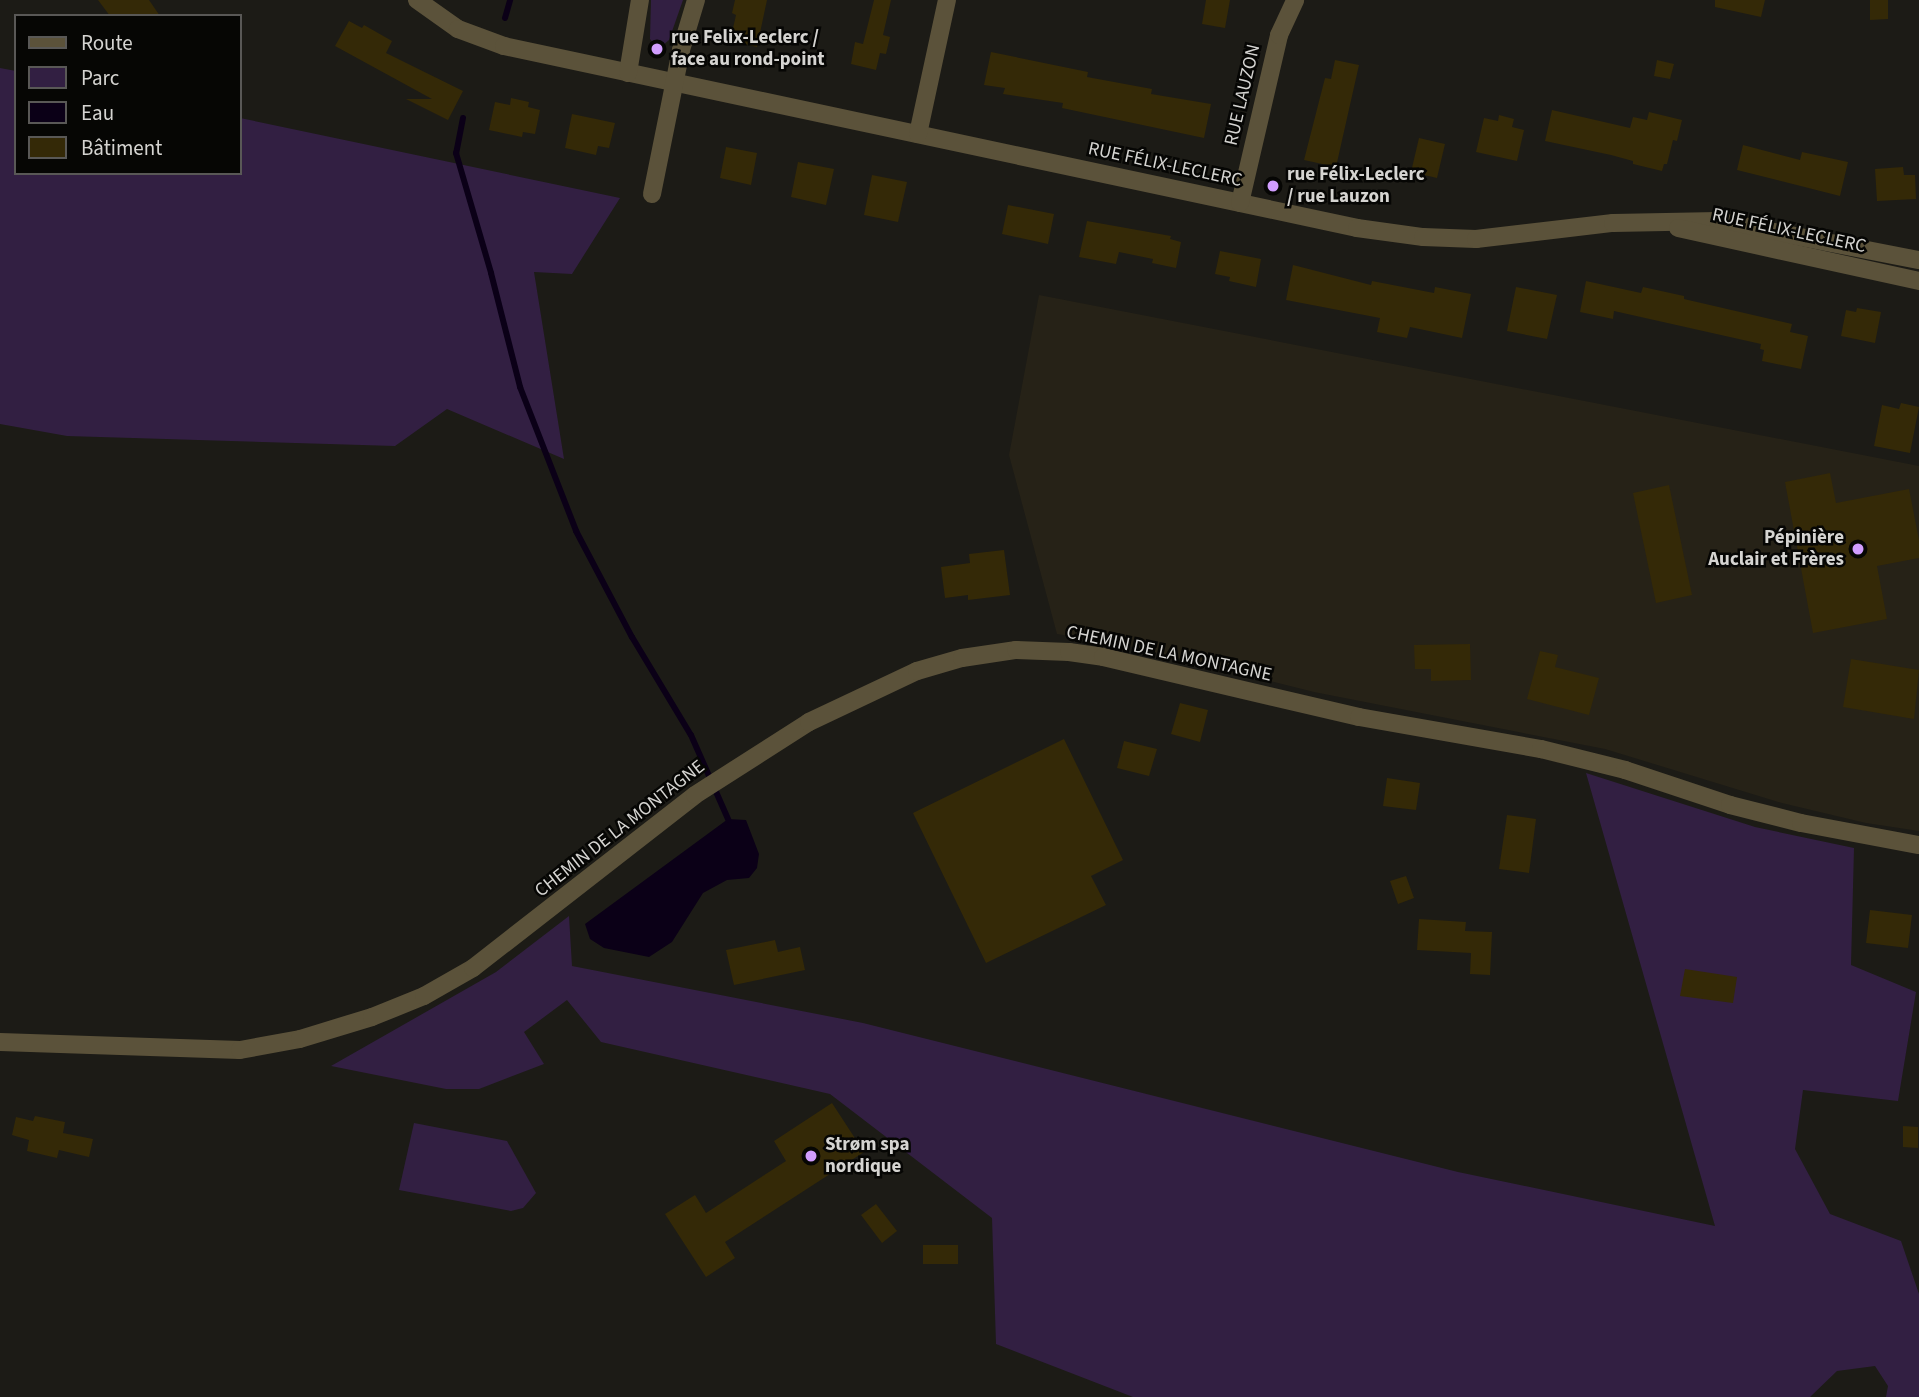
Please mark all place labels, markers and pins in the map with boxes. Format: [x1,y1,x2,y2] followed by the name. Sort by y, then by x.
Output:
[671,27,825,71] place label: rue Felix-Leclerc / face au rond-point
[649,41,665,57] marker: rue Felix-Leclerc / face au rond-point
[1287,164,1425,208] place label: rue Félix-Leclerc / rue Lauzon
[1265,178,1281,194] marker: rue Félix-Leclerc / rue Lauzon
[1708,527,1844,571] place label: Pépinière Auclair et Frères
[1850,541,1866,557] marker: Pépinière Auclair et Frères
[825,1134,909,1178] place label: Strøm spa nordique
[803,1148,819,1164] marker: Strøm spa nordique

